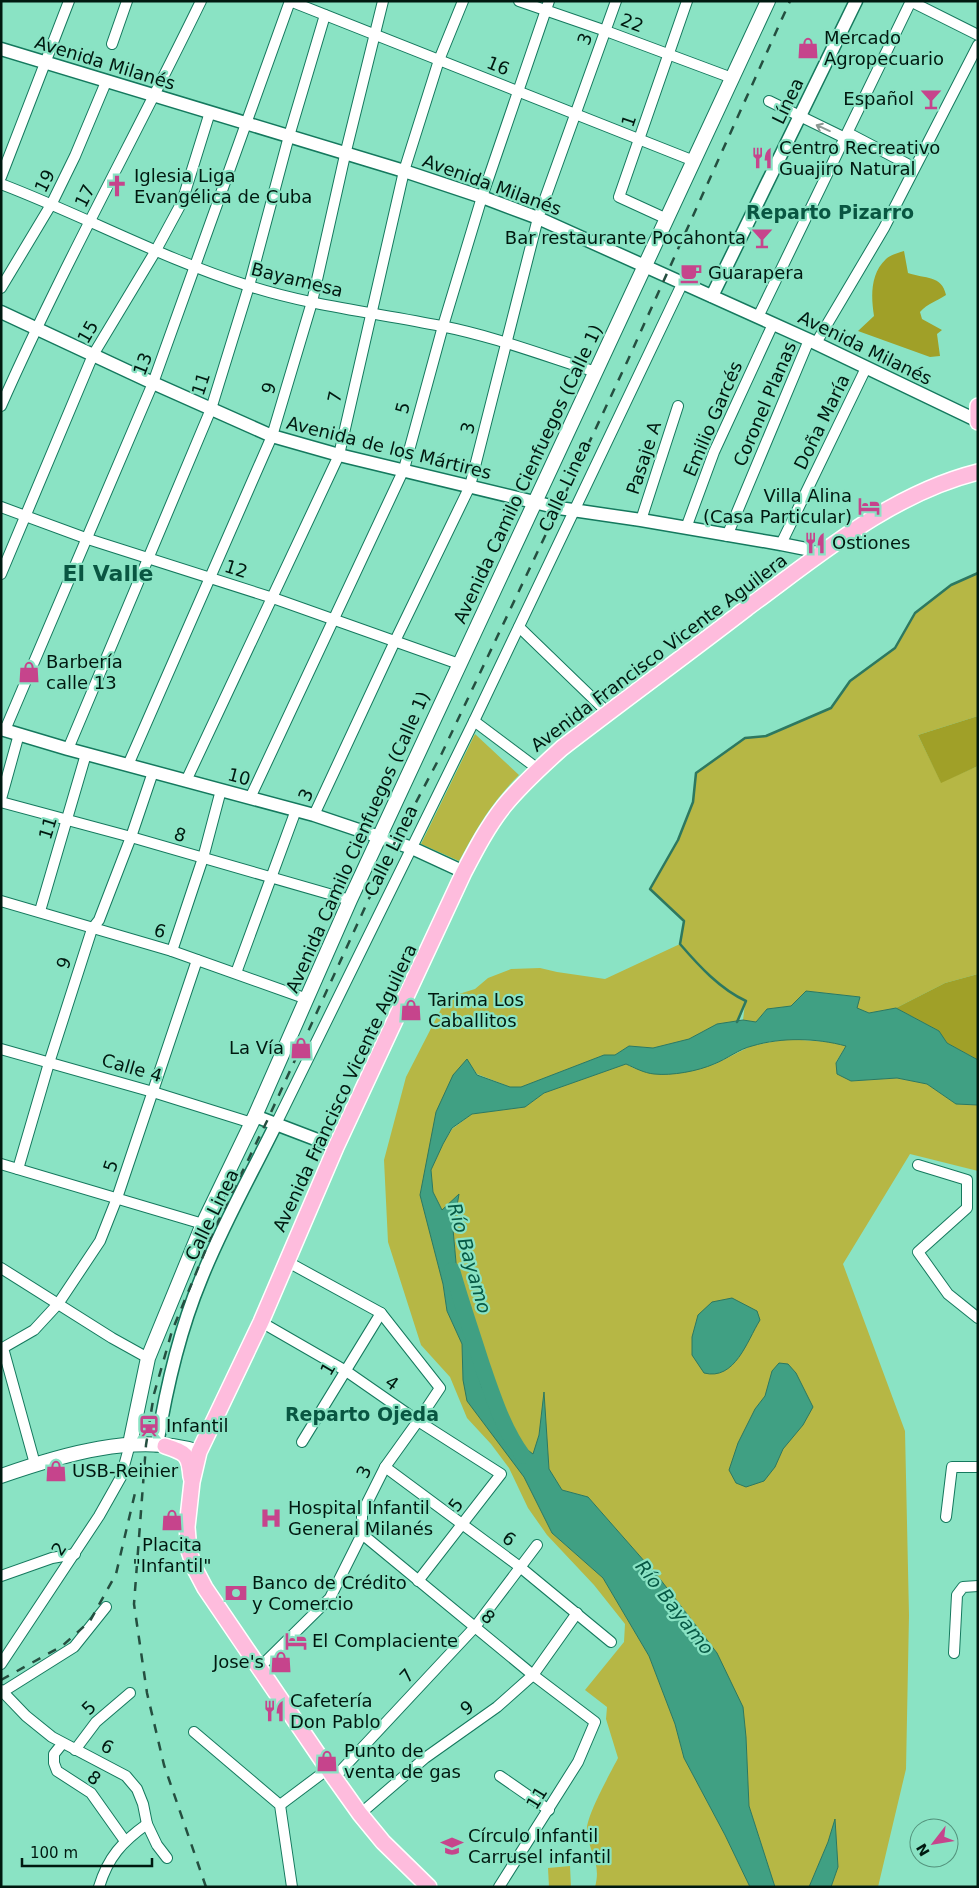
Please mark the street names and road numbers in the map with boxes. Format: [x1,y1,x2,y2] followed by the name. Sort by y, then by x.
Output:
[618,9,647,36] street label: 22
[573,30,596,48] street label: 3
[32,31,178,94] street label: Avenida Milanés
[484,52,513,80] street label: 16
[767,74,808,127] street label: Línea
[617,112,640,130] street label: 1
[420,150,564,219] street label: Avenida Milanés
[30,166,59,196] street label: 19
[70,181,99,211] street label: 17
[249,258,345,301] street label: Bayamesa
[795,306,935,389] street label: Avenida Milanés
[73,317,102,347] street label: 15
[449,321,606,627] street label: Avenida Camilo Cienfuegos (Calle 1)
[729,338,800,469] street label: Coronel Planas
[129,349,156,378] street label: 13
[679,358,746,480] street label: Emilio Garcés
[187,370,214,398] street label: 11
[790,371,854,473] street label: Doña María
[257,379,280,396] street label: 9
[323,389,346,405] street label: 7
[391,400,414,416] street label: 5
[285,412,494,483] street label: Avenida de los Mártires
[622,418,665,497] street label: Pasaje A
[456,420,479,436] street label: 3
[534,437,595,535] street label: Calle Linea
[527,549,791,756] street label: Avenida Francisco Vicente Aguilera
[222,555,250,582] street label: 12
[281,688,434,996] street label: Avenida Camilo Cienfuegos (Calle 1)
[225,763,253,790] street label: 10
[294,785,317,804] street label: 3
[359,802,422,900] street label: Calle Linea
[34,814,61,842] street label: 11
[172,823,189,846] street label: 8
[152,919,169,942] street label: 6
[268,941,421,1235] street label: Avenida Francisco Vicente Aguilera
[52,954,75,972] street label: 9
[100,1049,165,1086] street label: Calle 4
[99,1157,122,1175] street label: 5
[180,1166,243,1264] street label: Calle Linea
[316,1358,340,1379] street label: 1
[382,1371,403,1394] street label: 4
[352,1462,375,1482] street label: 3
[444,1494,467,1516] street label: 5
[498,1527,520,1550] street label: 6
[47,1538,71,1559] street label: 2
[477,1605,499,1628] street label: 8
[395,1664,418,1687] street label: 7
[77,1696,100,1719] street label: 5
[456,1696,478,1719] street label: 9
[97,1735,117,1759] street label: 6
[83,1766,105,1789] street label: 8
[522,1782,552,1813] street label: 11

